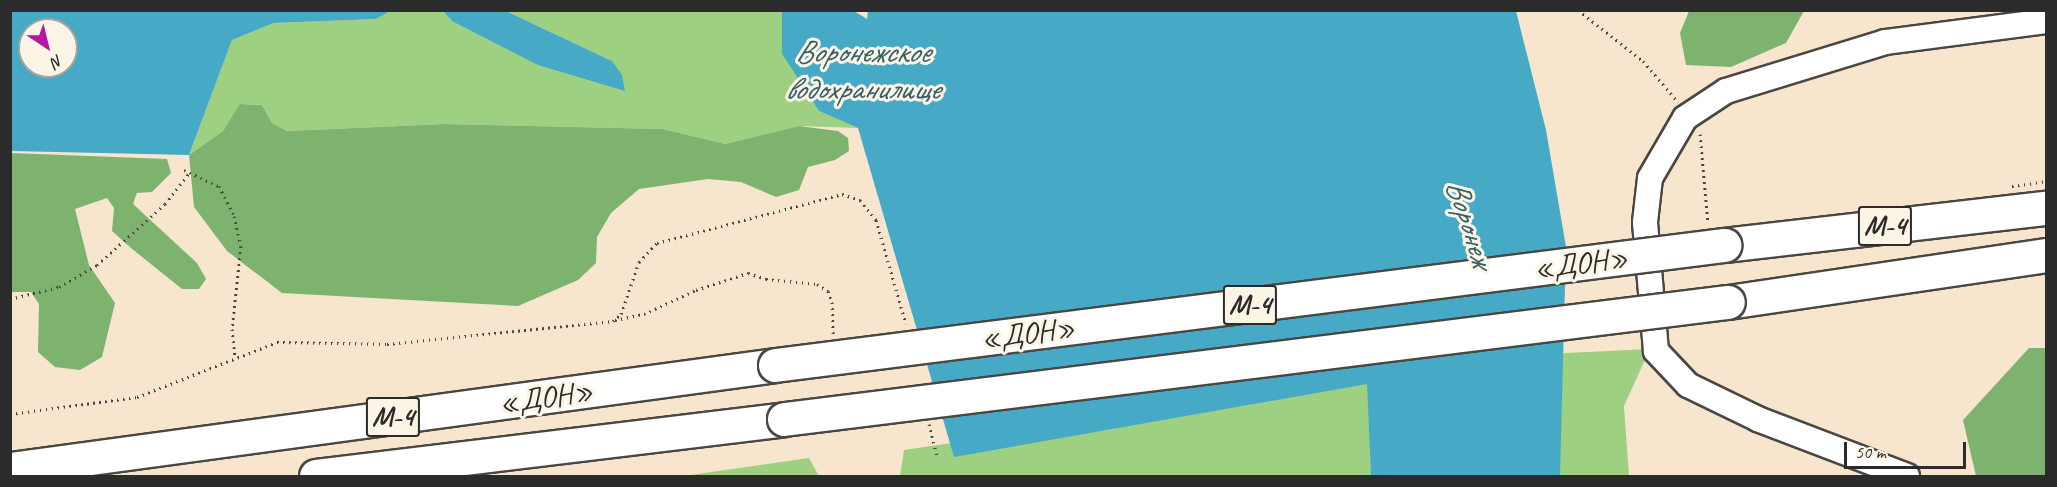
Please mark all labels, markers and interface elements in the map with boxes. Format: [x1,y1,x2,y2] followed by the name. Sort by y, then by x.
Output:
[18,18,78,78] north arrow
[785,34,939,109] water label: Воронежское водохранилище
[47,50,67,72] text: N
[1437,175,1501,271] water label: Воронеж
[1856,201,1914,251] road number: М-4
[1532,239,1630,287] street label: «ДОН»
[1222,280,1278,330] road number: М-4
[979,309,1077,357] street label: «ДОН»
[497,373,595,421] street label: «ДОН»
[364,392,422,442] road number: М-4
[1847,430,1968,468] scale bar
[1855,441,1886,463] text: 50 m

